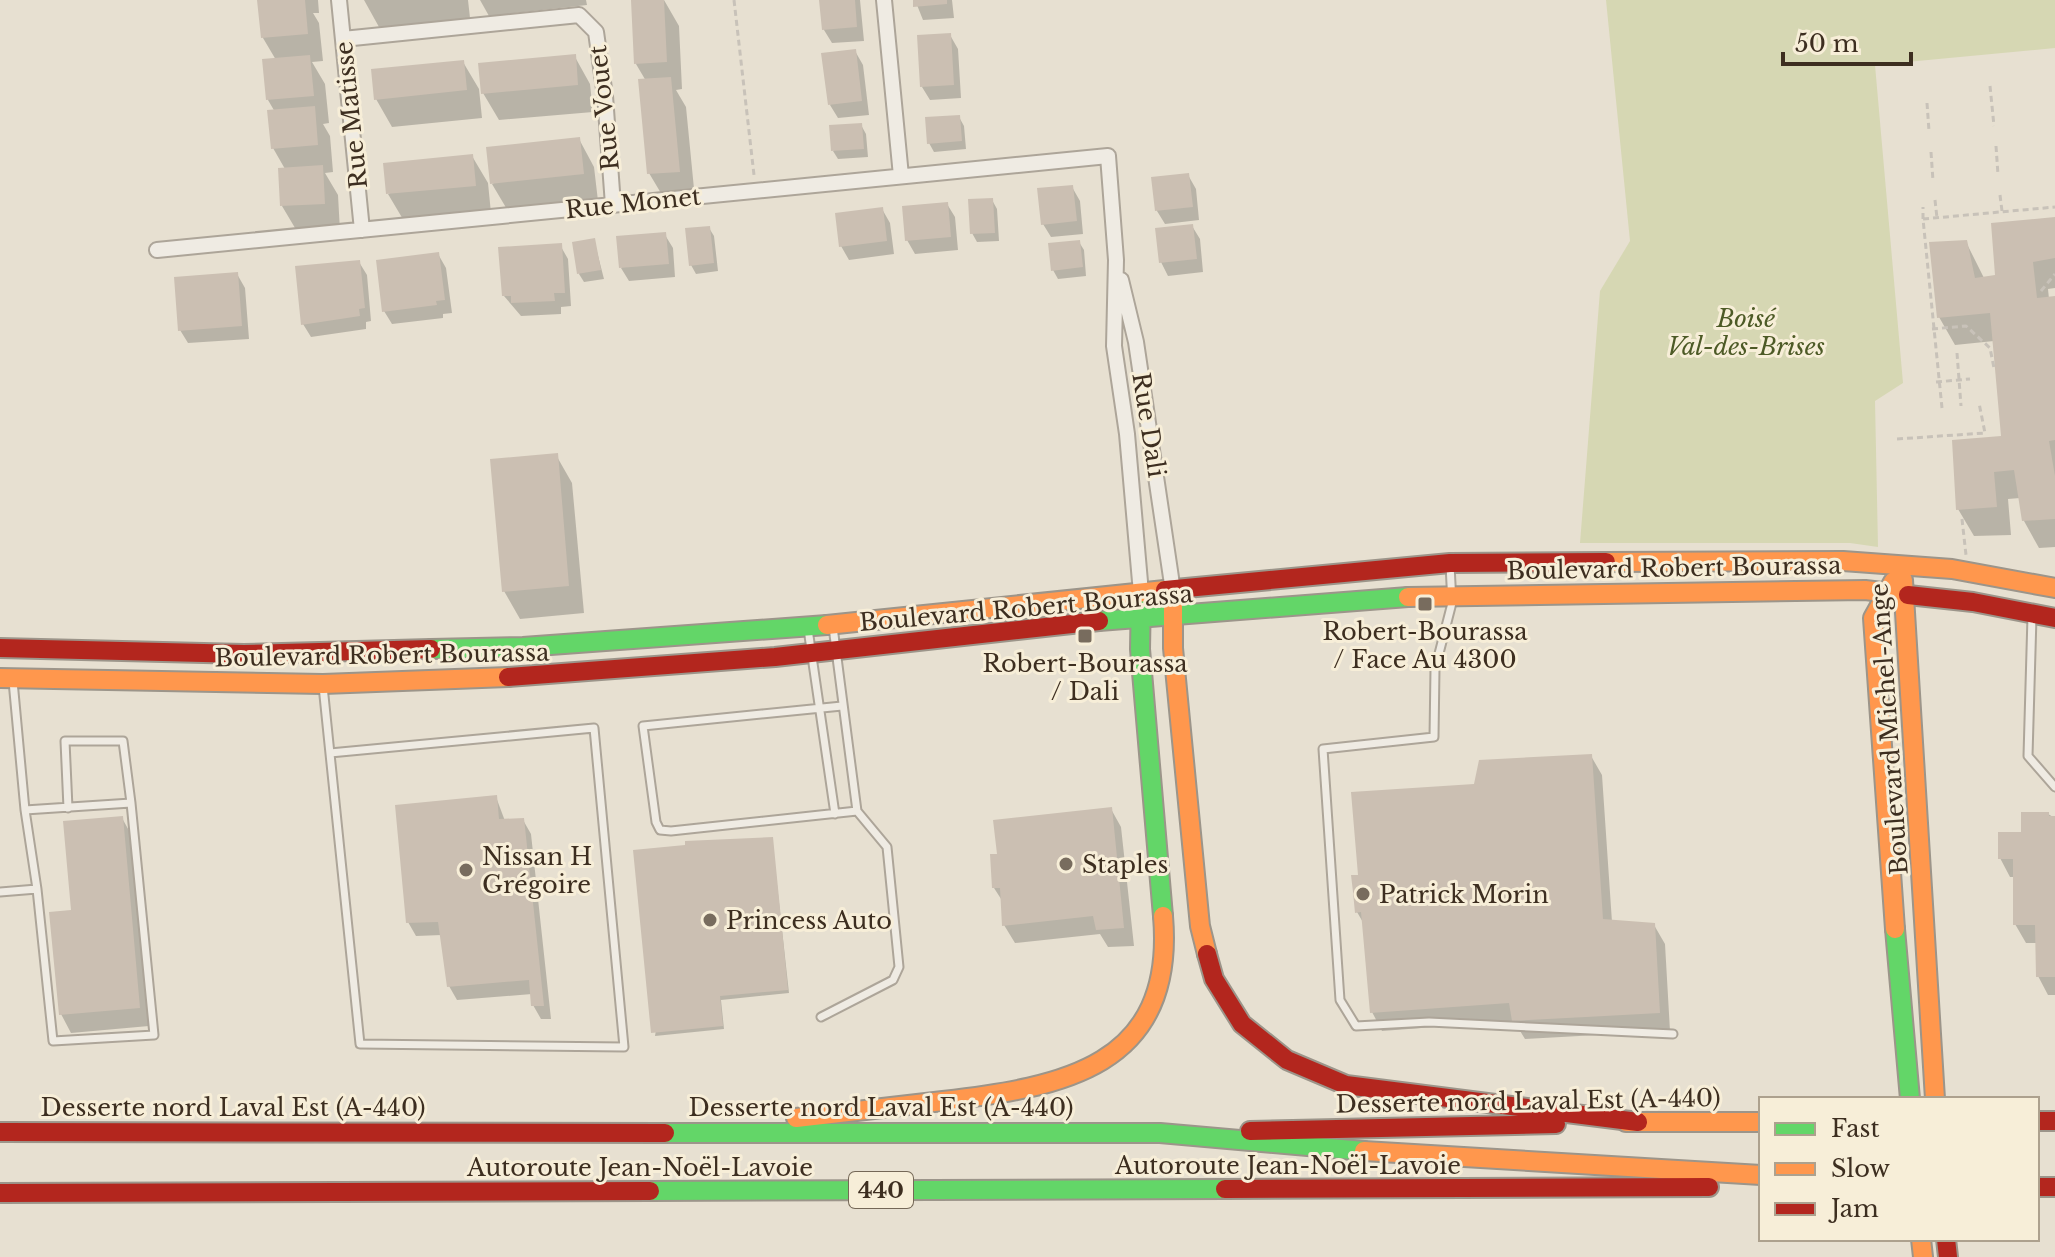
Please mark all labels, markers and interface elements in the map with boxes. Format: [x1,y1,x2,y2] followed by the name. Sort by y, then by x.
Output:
[1783,16,1911,66] scale bar
[1795,29,1859,58] text: 50 m
[329,40,373,190] street label: Rue Matisse
[583,44,625,172] street label: Rue Vouet
[564,181,702,225] street label: Rue Monet
[1667,304,1825,361] park label: Boisé Val-des-Brises
[1126,370,1172,480] street label: Rue Dali
[1506,551,1842,585] street label: Boulevard Robert Bourassa
[858,579,1195,637] street label: Boulevard Robert Bourassa
[1864,582,1914,876] street label: Boulevard Michel-Ange
[1416,595,1434,613] marker: Robert-Bourassa / Face Au 4300
[1322,617,1528,674] place label: Robert-Bourassa / Face Au 4300
[1076,627,1094,645] marker: Robert-Bourassa / Dali
[214,638,550,672] street label: Boulevard Robert Bourassa
[982,649,1188,706] place label: Robert-Bourassa / Dali
[482,842,592,899] place label: Nissan H Grégoire
[1082,850,1168,879] place label: Staples
[1057,855,1075,873] marker: Staples
[457,861,475,879] marker: Nissan H Grégoire
[1379,880,1549,909] place label: Patrick Morin
[1354,885,1372,903] marker: Patrick Morin
[726,906,892,935] place label: Princess Auto
[701,911,719,929] marker: Princess Auto
[1335,1083,1721,1119] street label: Desserte nord Laval Est (A-440)
[41,1093,425,1122] street label: Desserte nord Laval Est (A-440)
[689,1093,1073,1122] street label: Desserte nord Laval Est (A-440)
[1759,1097,2039,1241] legend
[1831,1114,1879,1143] text: Fast
[1114,1151,1461,1180] street label: Autoroute Jean-Noël-Lavoie
[466,1153,813,1182] street label: Autoroute Jean-Noël-Lavoie
[1831,1154,1890,1183] text: Slow
[849,1172,913,1208] road number: 440
[1828,1194,1879,1223] text: Jam

